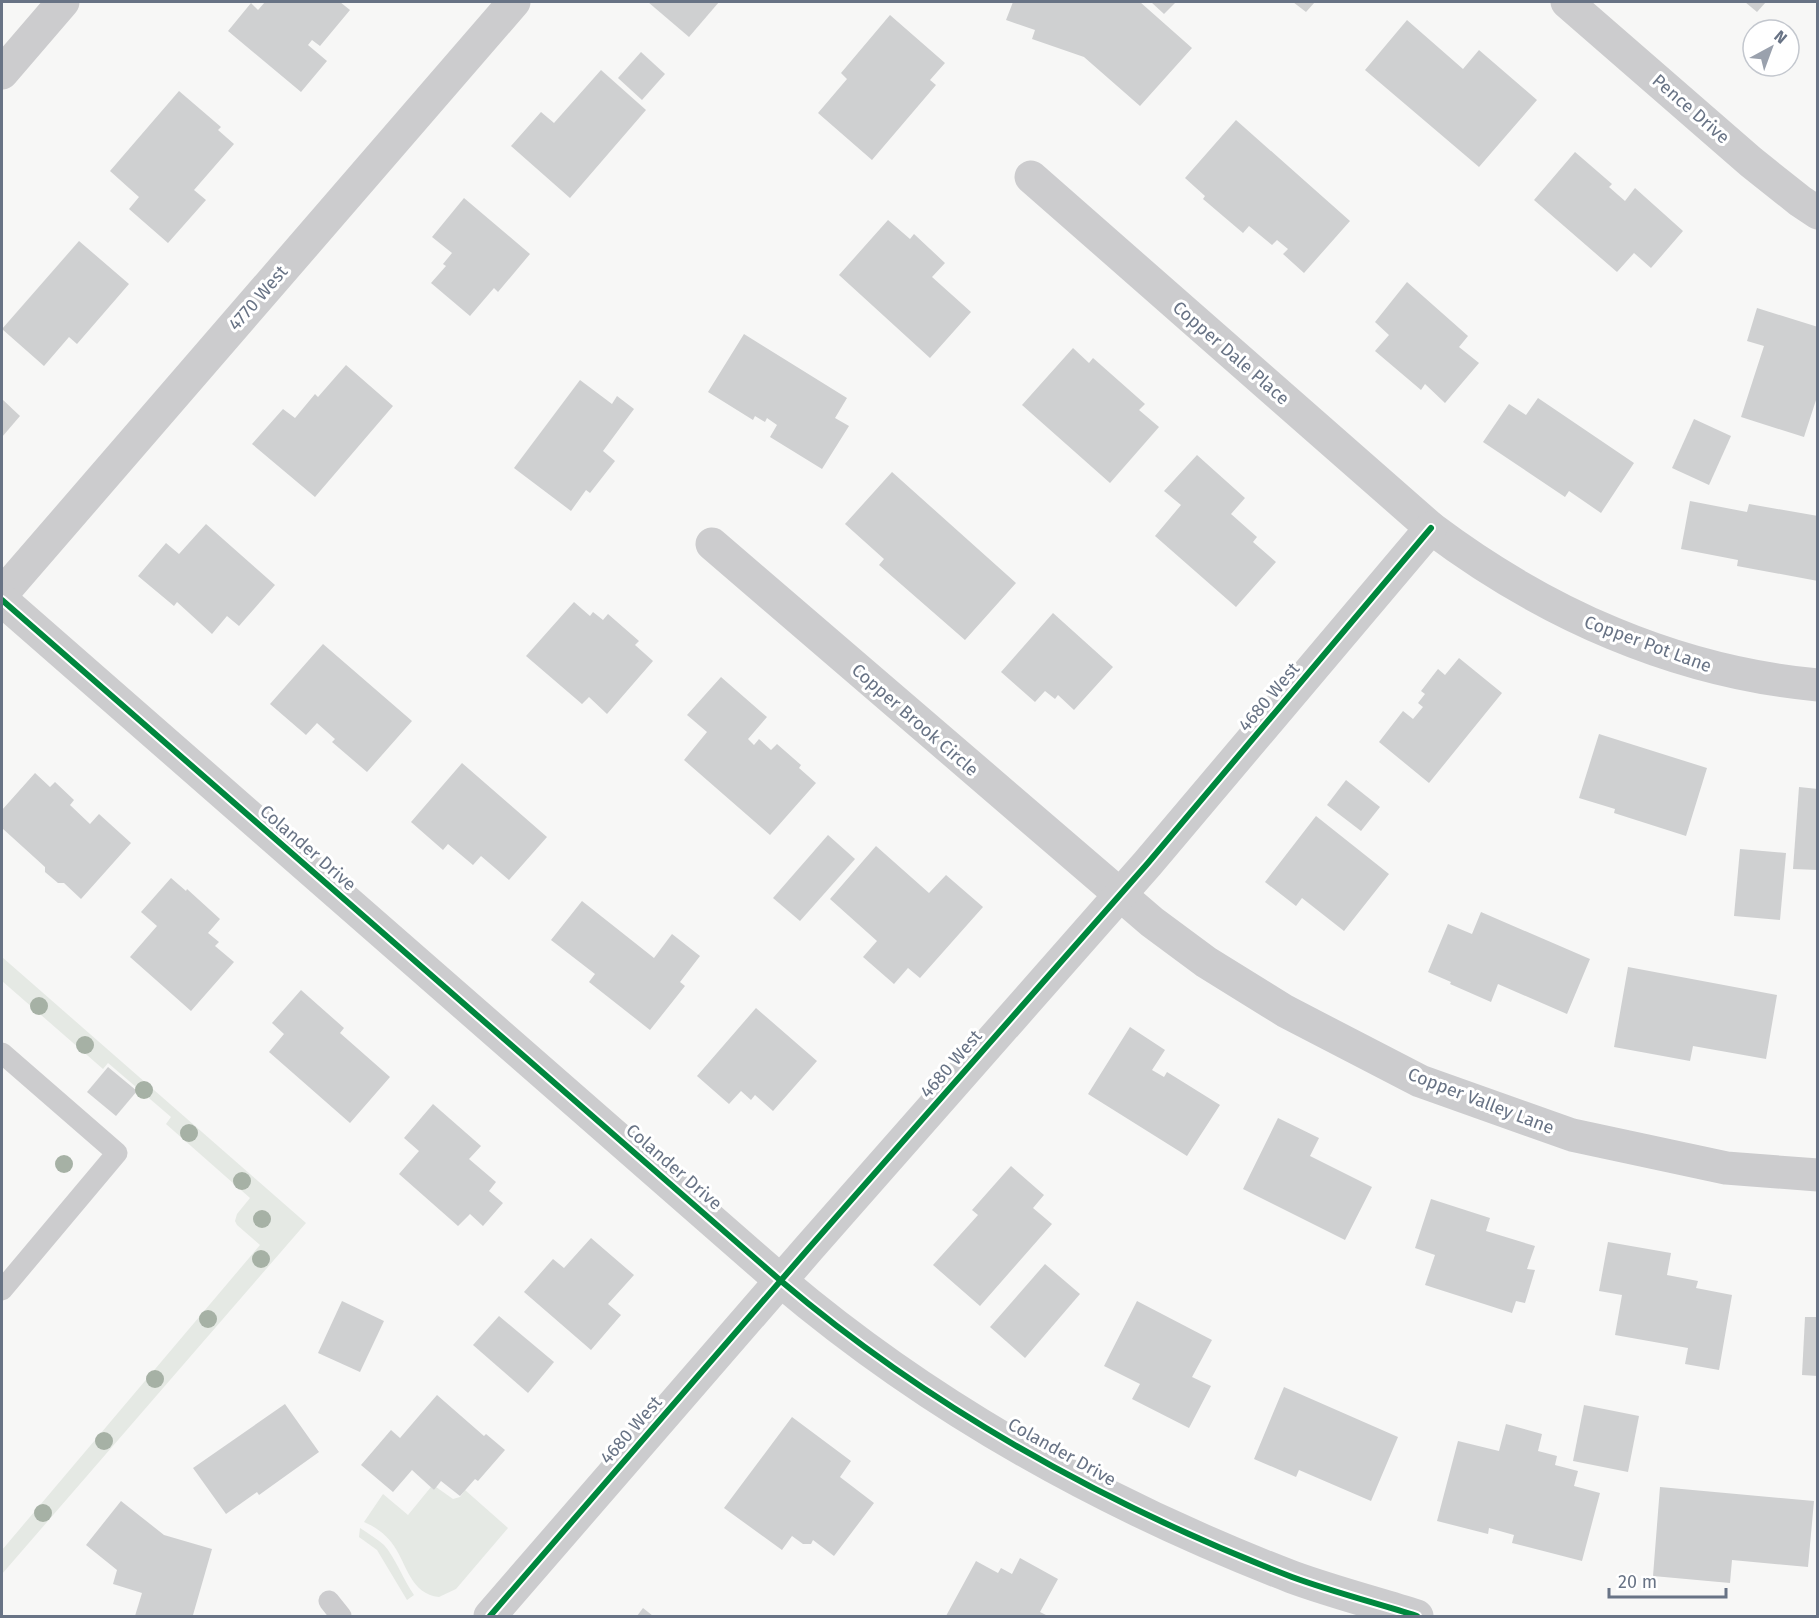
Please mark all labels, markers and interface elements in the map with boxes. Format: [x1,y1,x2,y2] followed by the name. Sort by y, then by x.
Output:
[1741,18,1801,78] north arrow
[1770,26,1791,48] text: N
[1648,69,1734,149] street label: Pence Drive
[224,261,293,335] street label: 4770 West
[1168,296,1294,410] street label: Copper Dale Place
[1581,611,1715,677] street label: Copper Pot Lane
[1234,658,1305,736] street label: 4680 West
[847,659,983,781] street label: Copper Brook Circle
[255,800,361,896] street label: Colander Drive
[915,1025,987,1103] street label: 4680 West
[1405,1063,1557,1139] street label: Copper Valley Lane
[621,1119,727,1215] street label: Colander Drive
[595,1391,667,1469] street label: 4680 West
[1004,1413,1120,1491] street label: Colander Drive
[1609,1561,1726,1599] scale bar
[1618,1571,1657,1593] text: 20 m

